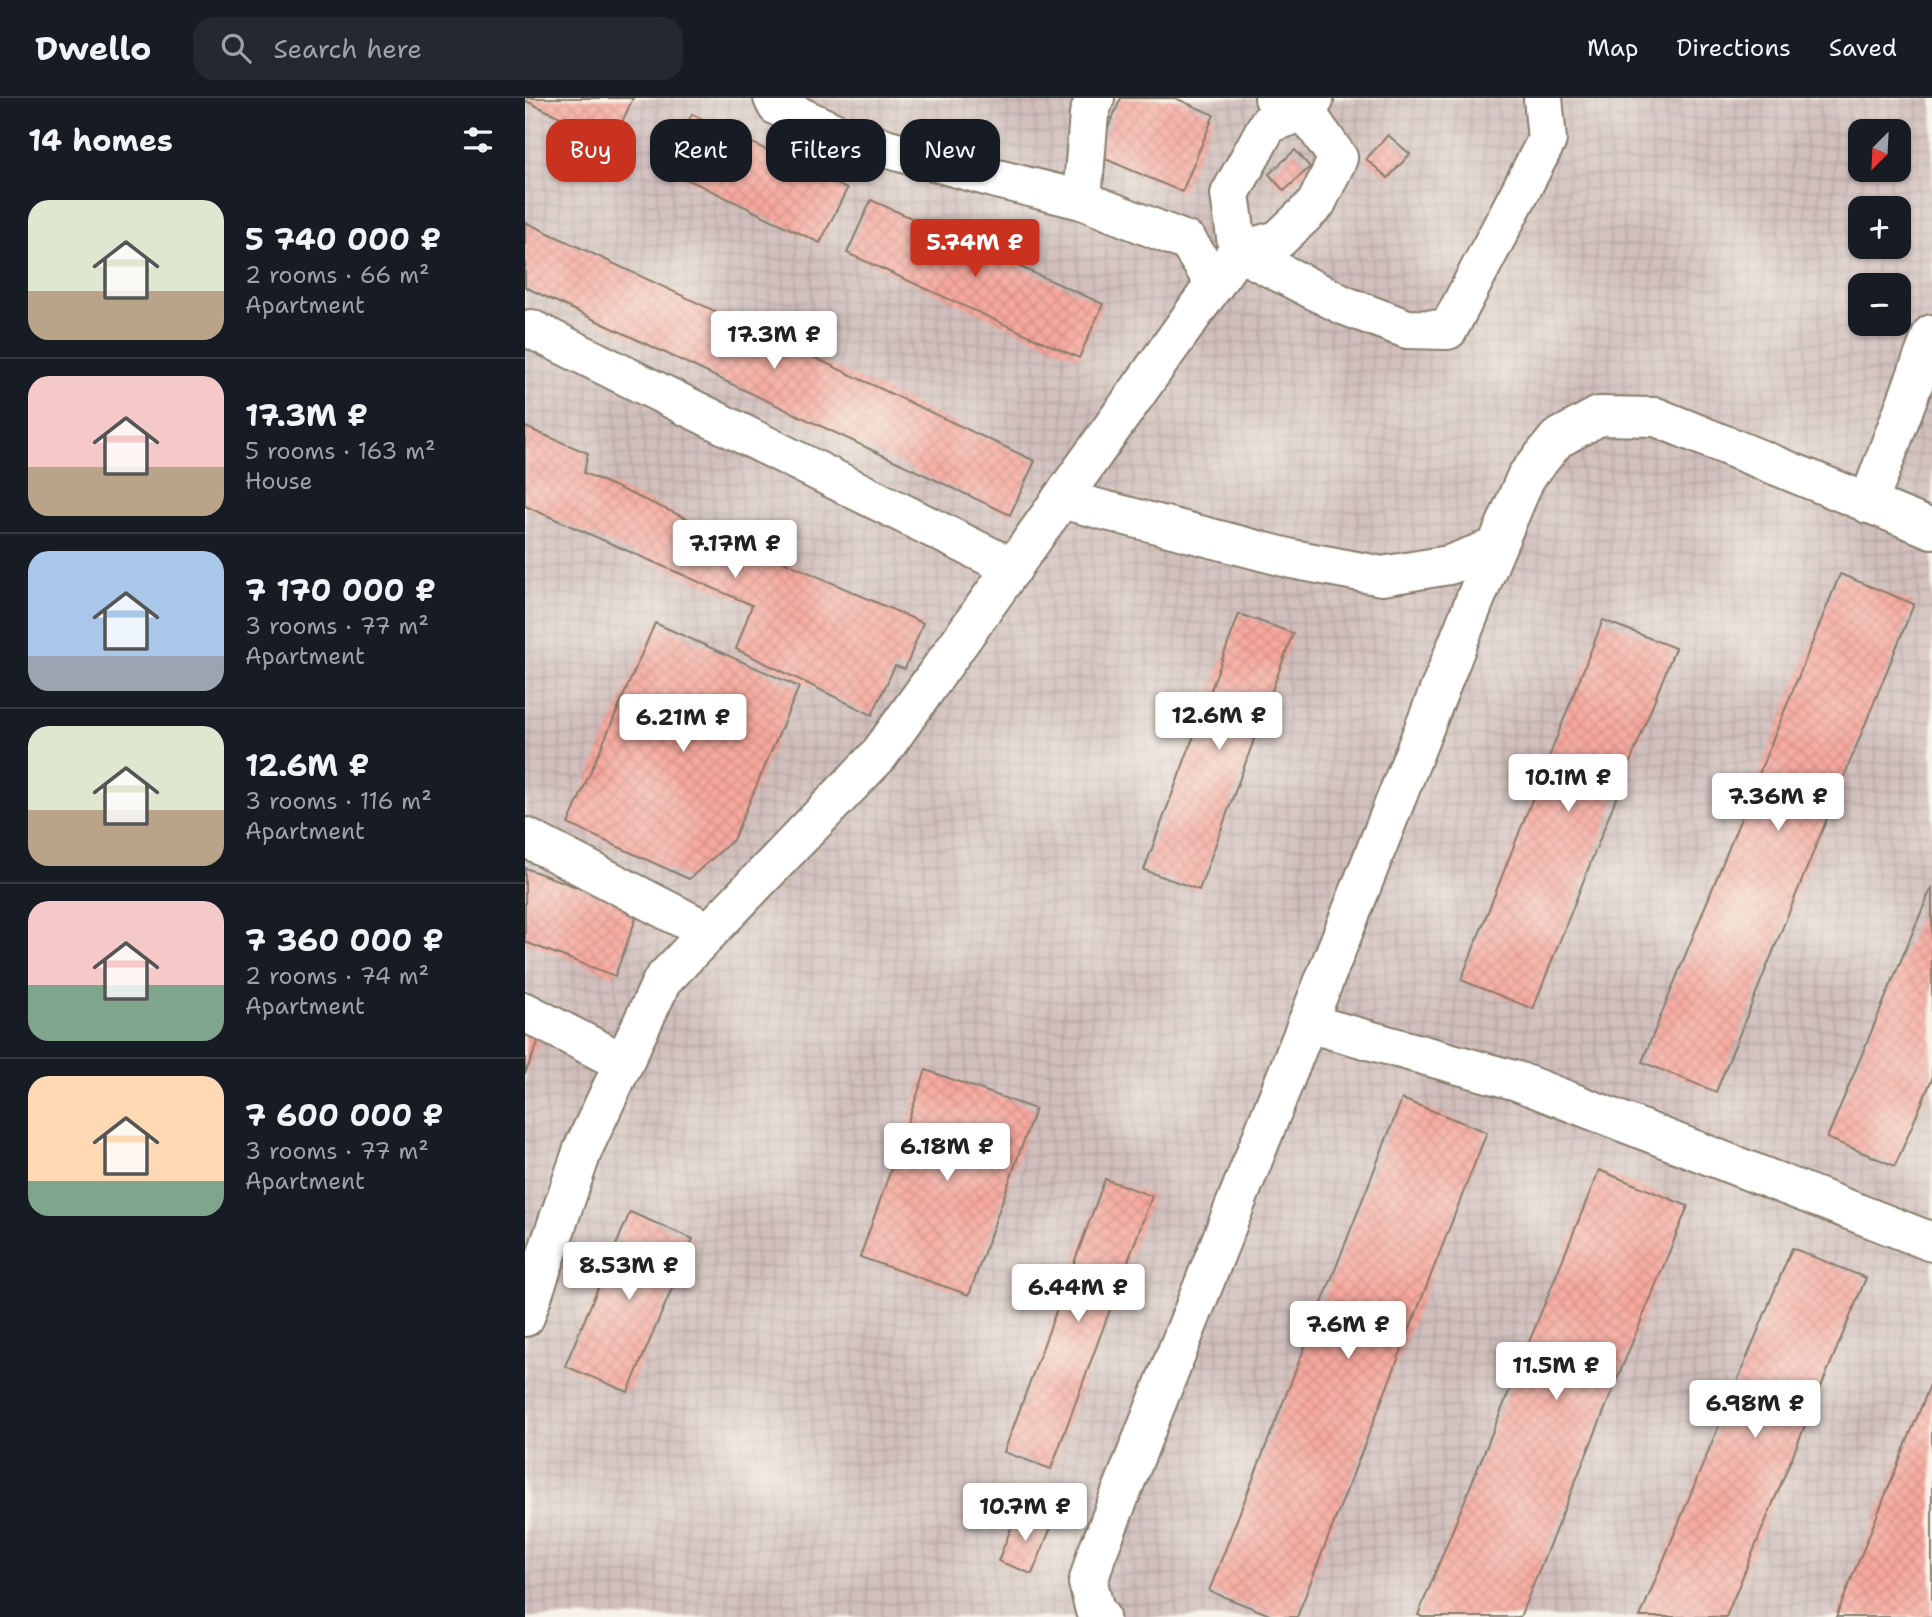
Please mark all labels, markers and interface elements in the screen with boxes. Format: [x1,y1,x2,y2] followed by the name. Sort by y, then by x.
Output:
[193,17,683,80] search box
[35,26,151,71] text: Dwello
[217,29,255,67] icon: search
[273,31,422,66] text: Search here
[1587,32,1638,64] text: Map
[1676,32,1791,64] text: Directions
[1829,32,1897,64] text: Saved
[546,119,636,182] chip: Buy
[650,119,752,182] chip: Rent
[766,119,886,182] chip: Filters
[900,119,1000,182] chip: New
[1848,119,1911,182] north arrow
[1848,119,1911,336] map controls
[28,120,173,161] text: 14 homes
[459,121,497,159] icon: filters
[1848,196,1911,259] button: +
[245,219,441,260] text: 5 740 000 ₽
[910,220,1040,279] pin: 5.74M ₽
[926,227,1024,257] text: 5.74M ₽
[84,228,168,312] icon: home
[245,260,430,290] text: 2 rooms · 66 m²
[1848,273,1911,336] button: −
[245,290,365,320] text: Apartment
[709,312,839,371] pin: 17.3M ₽
[727,319,821,349] text: 17.3M ₽
[245,395,368,436] text: 17.3M ₽
[84,404,168,488] icon: home
[245,436,436,466] text: 5 rooms · 163 m²
[245,466,313,496] text: House
[670,520,800,580] pin: 7.17M ₽
[689,528,781,558] text: 7.17M ₽
[245,570,436,611] text: 7 170 000 ₽
[84,579,168,663] icon: home
[245,611,429,641] text: 3 rooms · 77 m²
[245,641,365,671] text: Apartment
[1154,692,1284,752] pin: 12.6M ₽
[618,694,748,754] pin: 6.21M ₽
[1171,700,1267,730] text: 12.6M ₽
[635,702,731,732] text: 6.21M ₽
[245,745,369,786] text: 12.6M ₽
[84,754,168,838] icon: home
[1503,754,1633,814] pin: 10.1M ₽
[1524,762,1612,792] text: 10.1M ₽
[1713,774,1843,833] pin: 7.36M ₽
[1728,781,1828,811] text: 7.36M ₽
[245,786,432,816] text: 3 rooms · 116 m²
[245,816,365,846] text: Apartment
[245,920,444,961] text: 7 360 000 ₽
[84,929,168,1013] icon: home
[245,961,429,991] text: 2 rooms · 74 m²
[245,991,365,1021] text: Apartment
[245,1095,444,1136] text: 7 600 000 ₽
[84,1104,168,1188] icon: home
[882,1124,1012,1183] pin: 6.18M ₽
[900,1131,994,1161] text: 6.18M ₽
[245,1136,429,1166] text: 3 rooms · 77 m²
[245,1166,365,1196] text: Apartment
[564,1242,694,1302] pin: 8.53M ₽
[579,1250,679,1280] text: 8.53M ₽
[1013,1264,1143,1324] pin: 6.44M ₽
[1028,1272,1128,1302] text: 6.44M ₽
[1291,1302,1405,1361] pin: 7.6M ₽
[1306,1309,1390,1339] text: 7.6M ₽
[1491,1342,1621,1402] pin: 11.5M ₽
[1512,1350,1600,1380] text: 11.5M ₽
[1690,1380,1820,1440] pin: 6.98M ₽
[1705,1388,1805,1418] text: 6.98M ₽
[960,1484,1090,1543] pin: 10.7M ₽
[979,1491,1071,1521] text: 10.7M ₽

